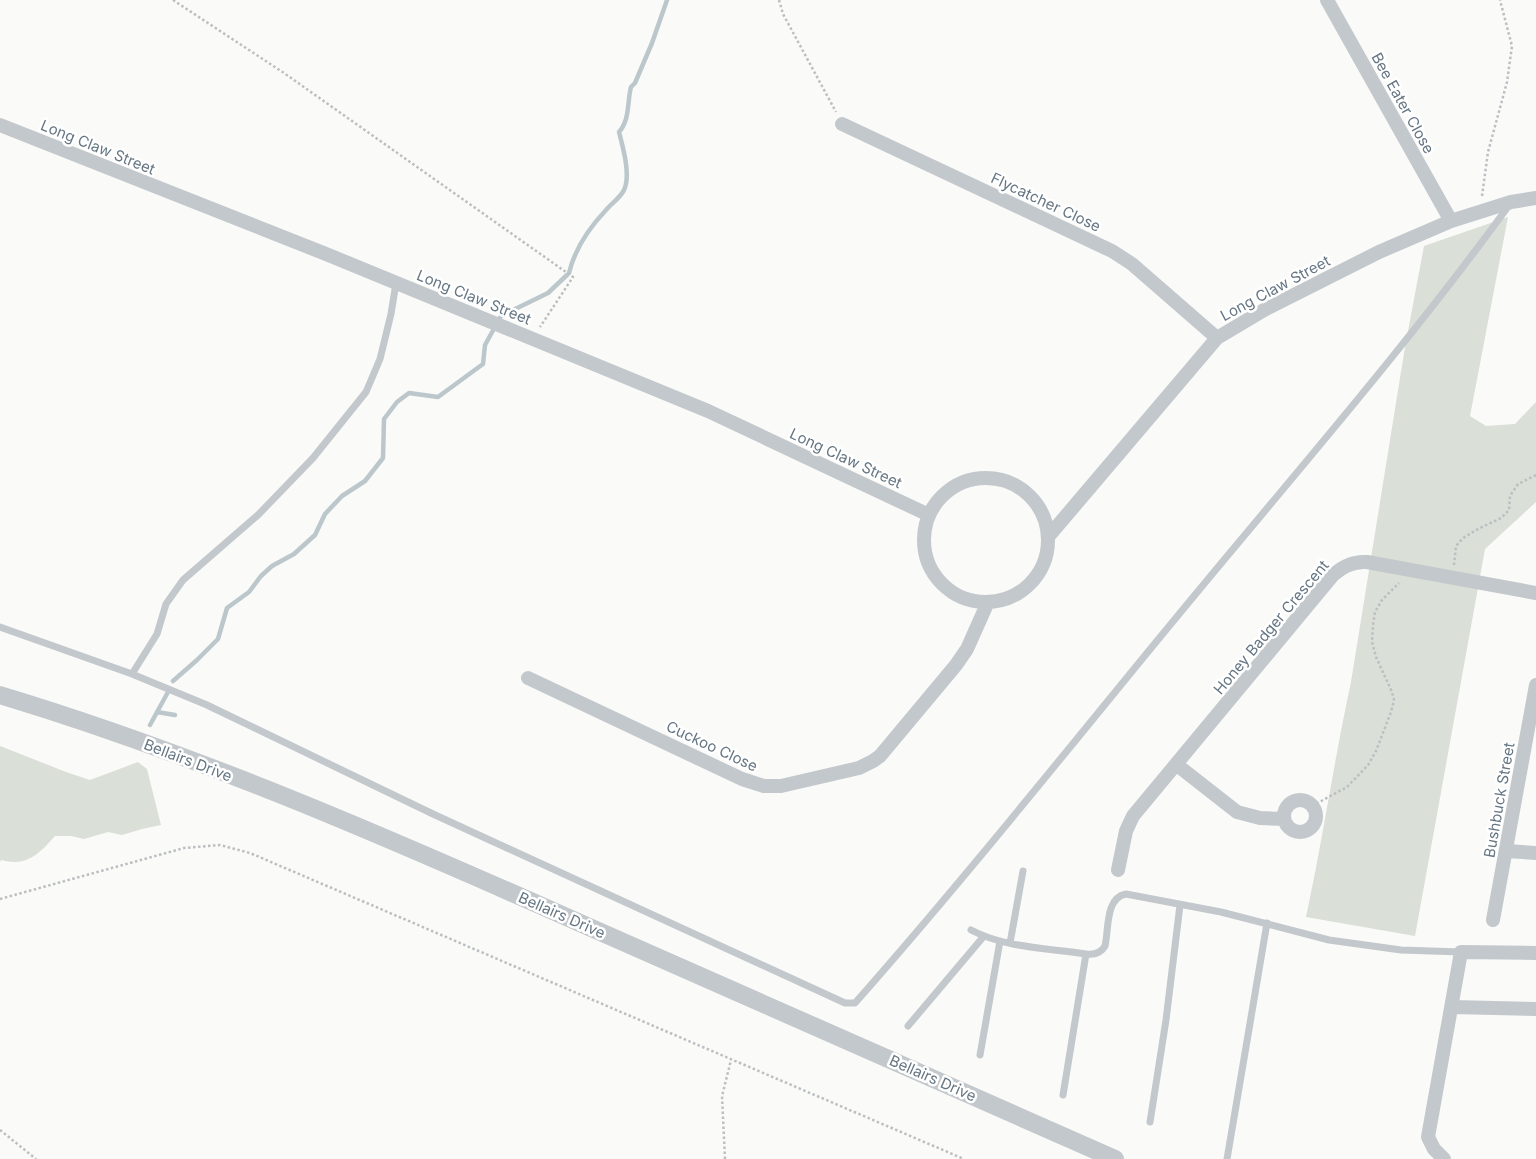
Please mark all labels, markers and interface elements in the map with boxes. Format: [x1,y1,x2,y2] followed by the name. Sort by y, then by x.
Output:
[1367,49,1439,157] street label: Bee Eater Close
[38,115,158,179] street label: Long Claw Street
[988,168,1104,236] street label: Flycatcher Close
[1217,251,1333,325] street label: Long Claw Street
[414,265,534,329] street label: Long Claw Street
[787,424,905,492] street label: Long Claw Street
[1209,556,1333,698] street label: Honey Badger Crescent
[663,717,761,775] street label: Cuckoo Close
[141,734,235,786] street label: Bellairs Drive
[1479,741,1519,859] street label: Bushbuck Street
[516,887,608,943] street label: Bellairs Drive
[887,1050,979,1106] street label: Bellairs Drive

